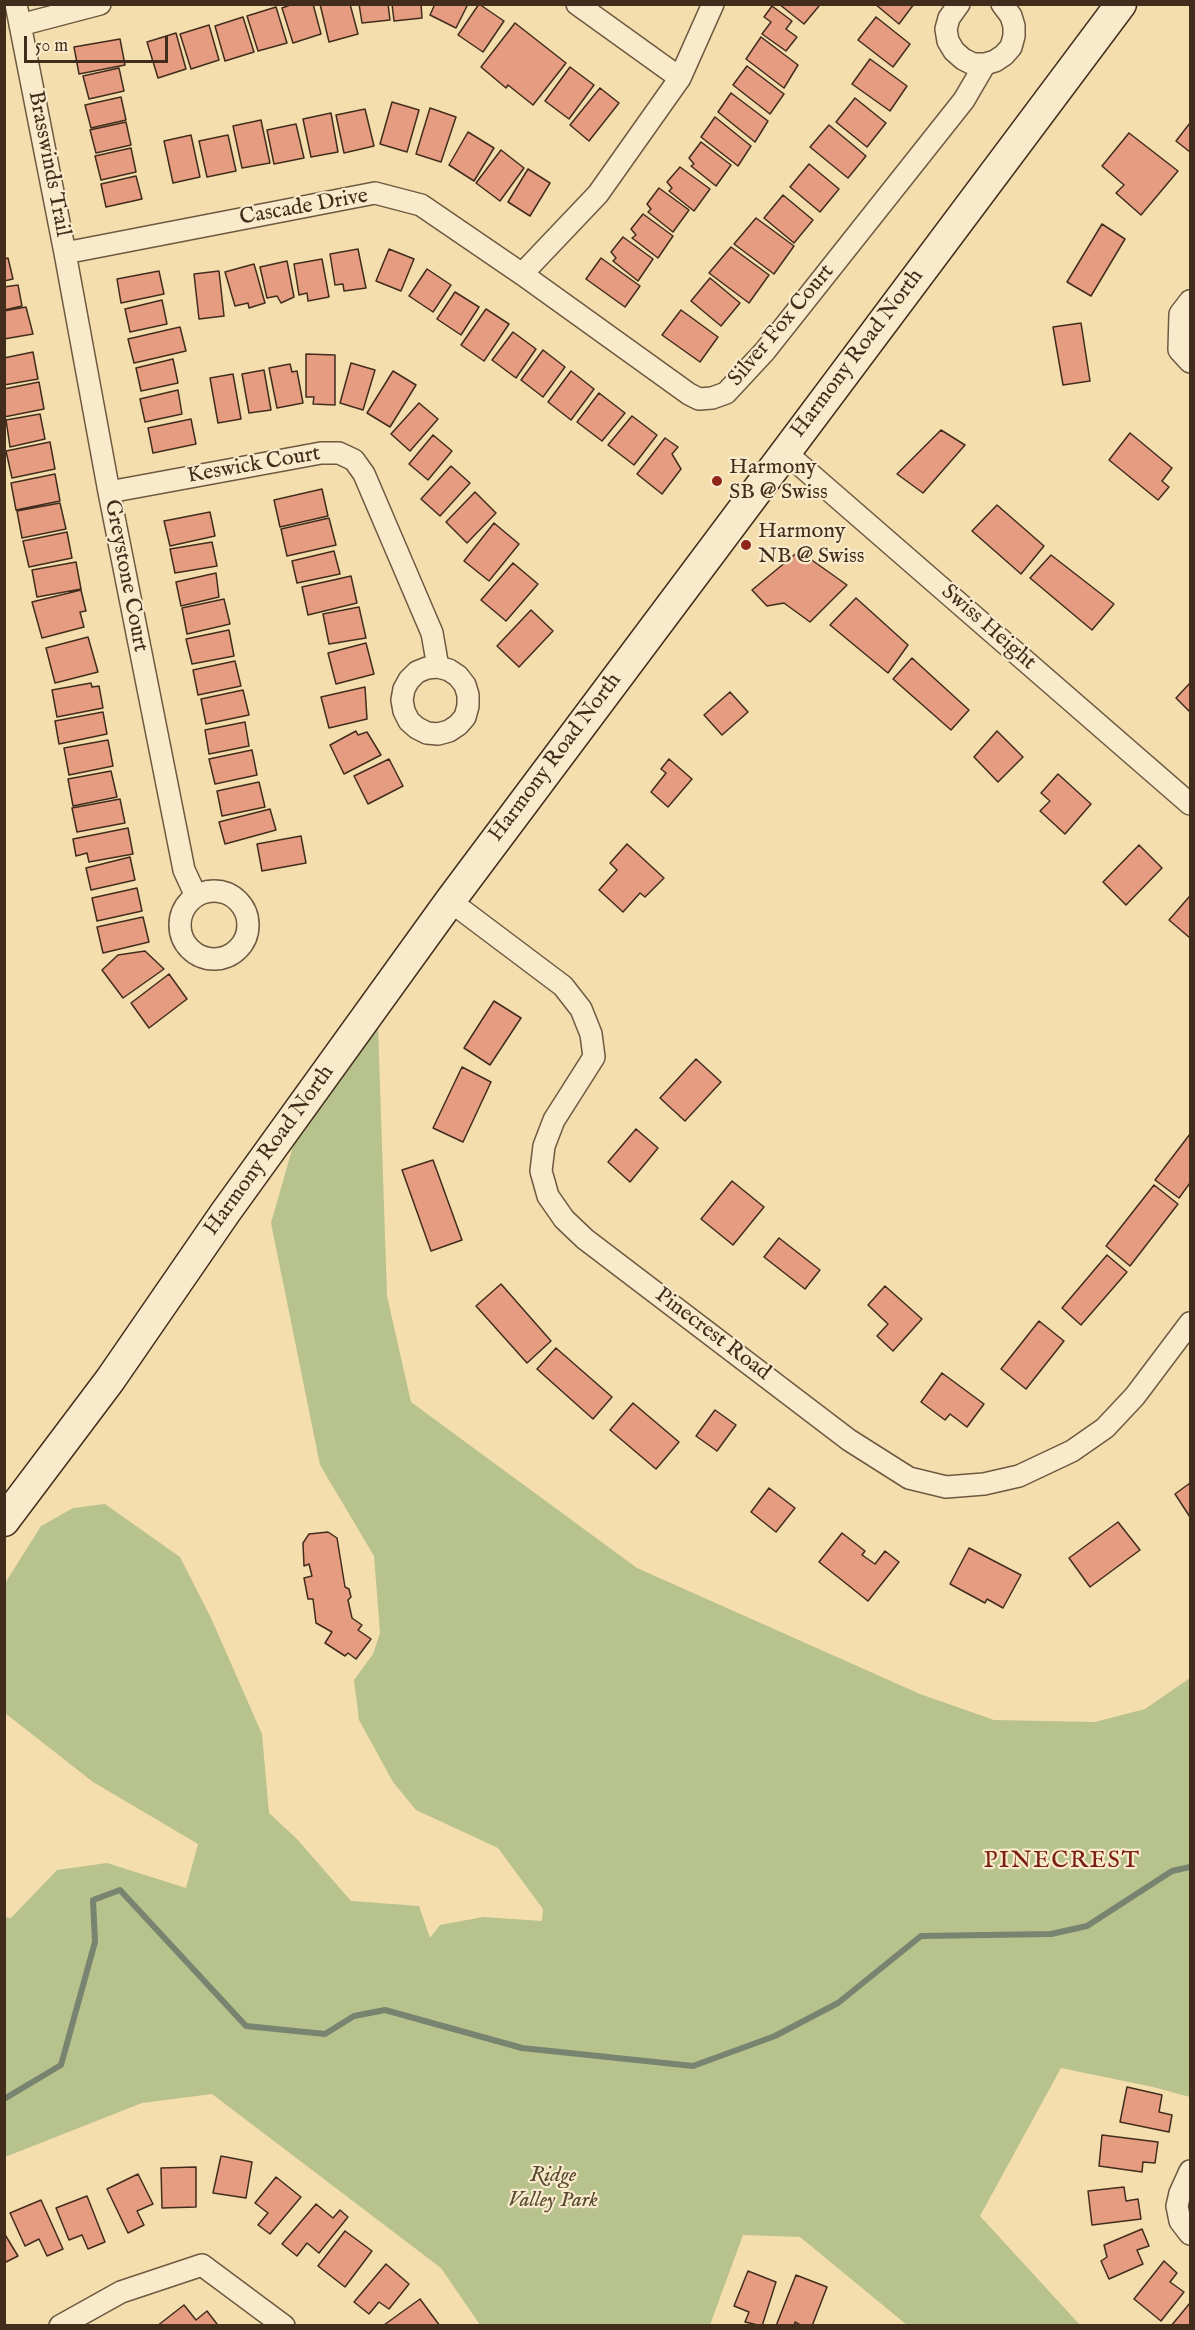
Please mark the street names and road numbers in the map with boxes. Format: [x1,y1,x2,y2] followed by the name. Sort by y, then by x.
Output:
[21,89,75,239] street label: Brasswinds Trail
[238,184,370,232] street label: Cascade Drive
[723,260,841,392] street label: Silver Fox Court
[786,264,930,444] street label: Harmony Road North
[185,441,323,491] street label: Keswick Court
[97,498,153,654] street label: Greystone Court
[935,580,1041,676] street label: Swiss Height
[484,668,628,848] street label: Harmony Road North
[199,1061,341,1241] street label: Harmony Road North
[649,1283,775,1387] street label: Pinecrest Road

